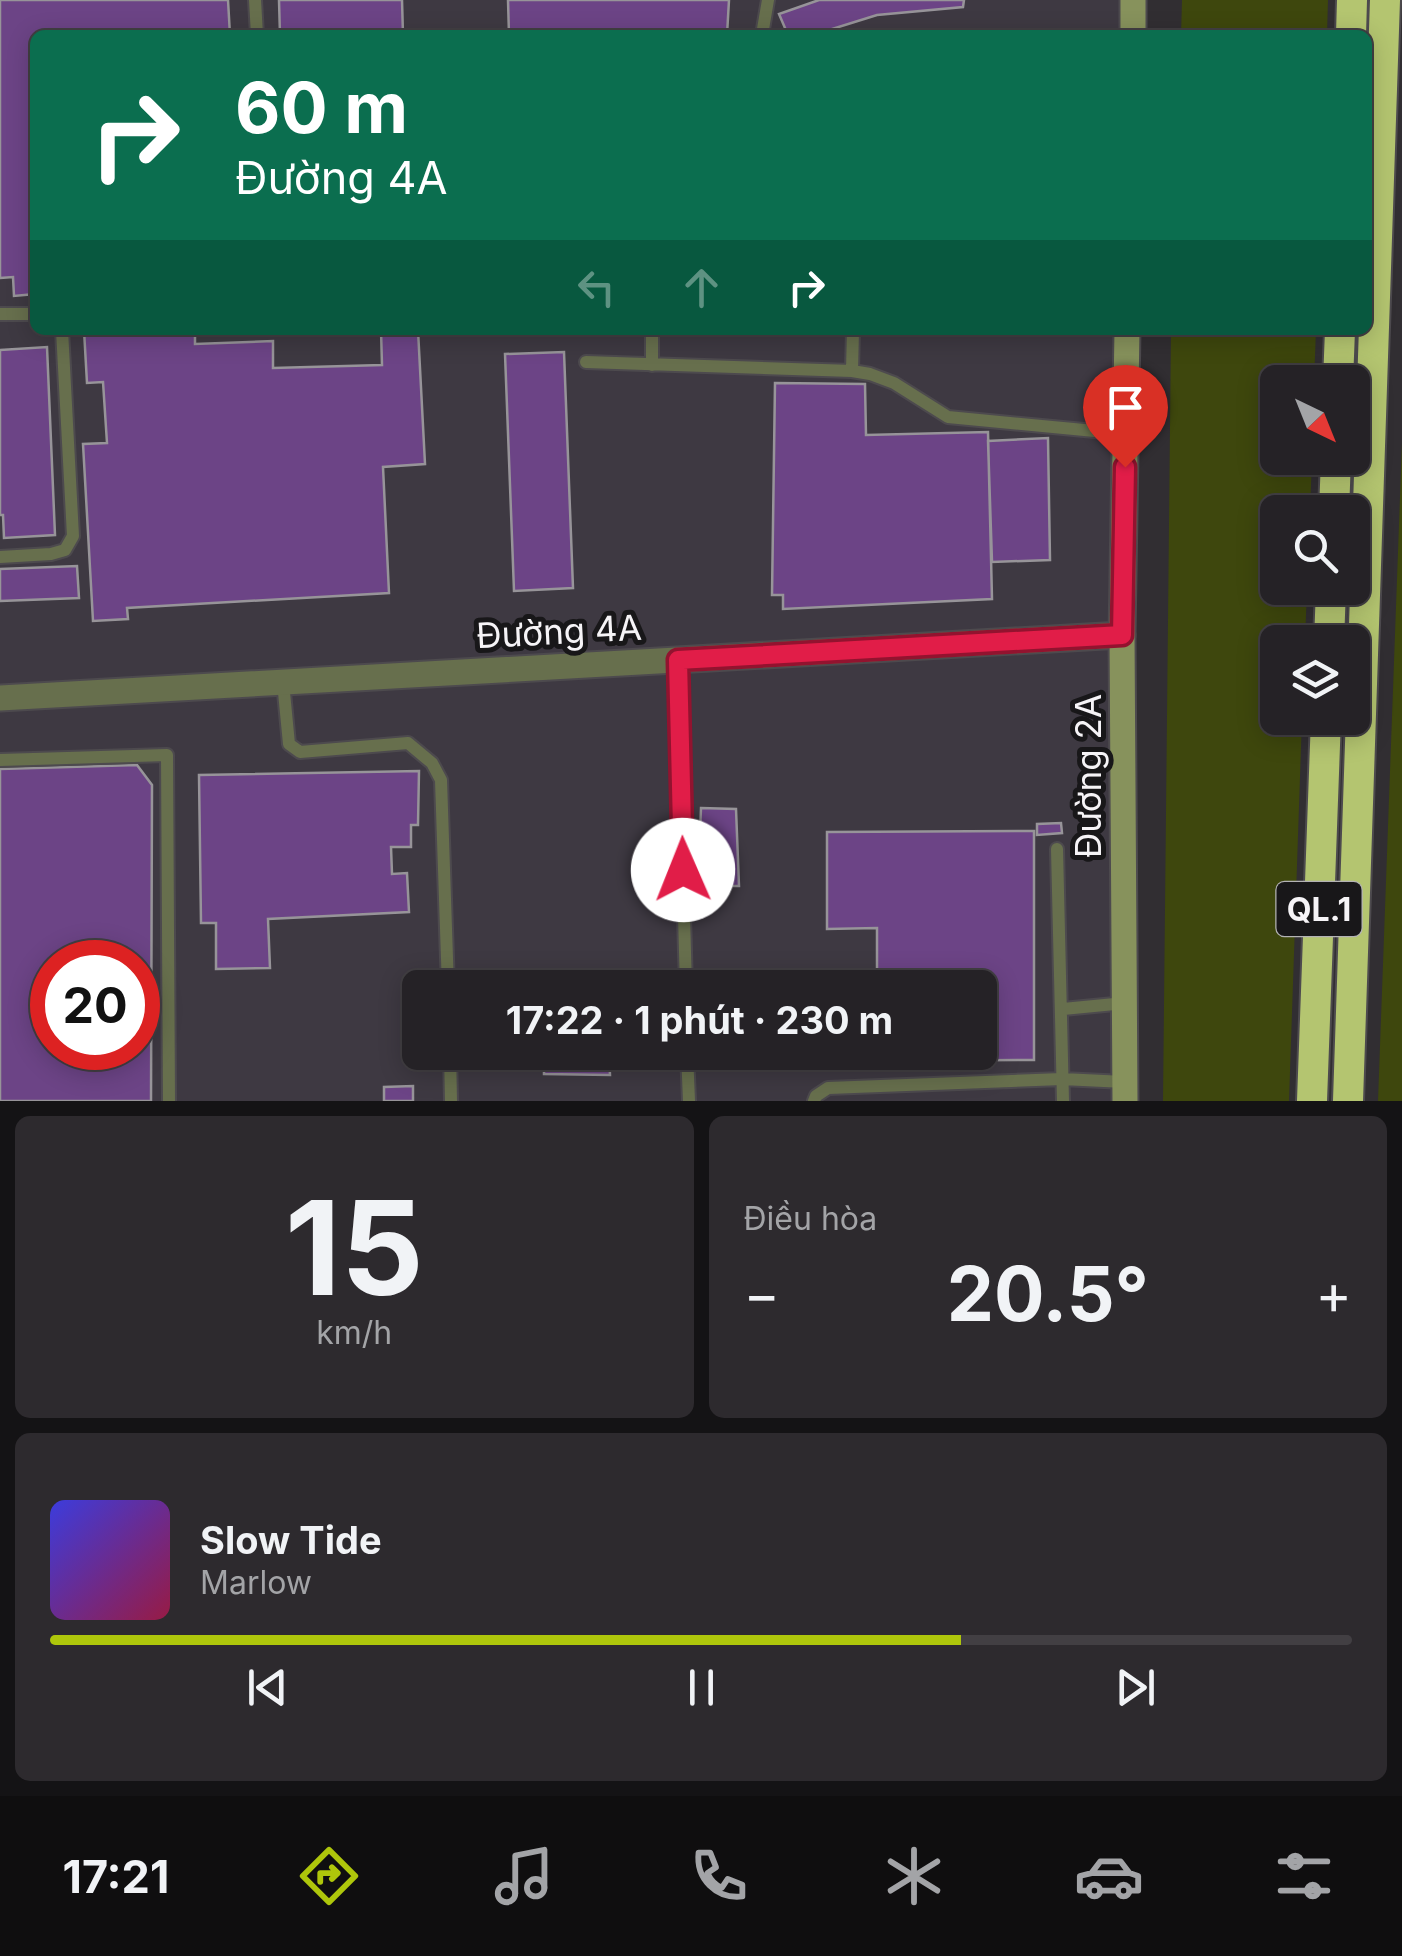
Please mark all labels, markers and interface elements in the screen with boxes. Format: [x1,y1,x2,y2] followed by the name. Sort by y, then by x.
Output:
[235,65,408,150] text: 60 m
[70,70,200,200] icon: right
[235,150,448,205] text: Đường 4A
[569,260,624,315] icon: left
[674,260,729,315] icon: ahead
[779,260,834,315] icon: right
[1083,365,1168,468] pin
[1260,365,1370,475] north arrow
[1260,365,1370,735] map controls
[1098,380,1153,435] icon: arrive
[1260,495,1370,605] button: search
[475,606,643,656] street label: Đường 4A
[1260,625,1370,735] button: layers
[1067,694,1109,858] street label: Đường 2A
[631,818,735,922] position arrow
[1276,882,1362,936] road number: QL.1
[30,940,160,1070] speed limit sign: 20
[506,997,893,1043] text: 17:22 · 1 phút · 230 m
[285,1169,424,1326] text: 15
[744,1199,877,1238] text: Điều hòa
[947,1248,1149,1339] text: 20.5°
[744,1261,780,1327] text: −
[1316,1261,1352,1327] text: +
[316,1313,392,1352] text: km/h
[200,1517,382,1563] text: Slow Tide
[200,1563,312,1602] text: Marlow
[240,1660,295,1715] icon: previous
[674,1660,729,1715] icon: pause
[1108,1660,1163,1715] icon: next
[294,1841,364,1911] icon: directions
[489,1841,559,1911] icon: music
[684,1841,754,1911] icon: phone
[879,1841,949,1911] icon: climate
[1074,1841,1144,1911] icon: car
[1269,1841,1339,1911] icon: filters
[63,1849,169,1904] text: 17:21

